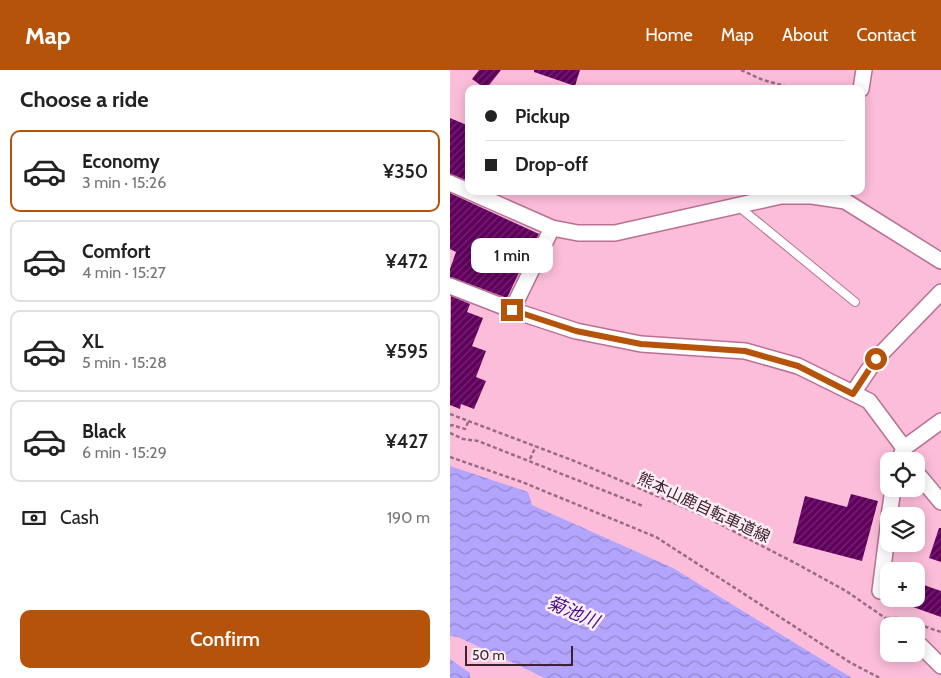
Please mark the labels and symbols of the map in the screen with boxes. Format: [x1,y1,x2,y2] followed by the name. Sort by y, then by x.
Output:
[471,238,553,272] callout: 1 min
[501,299,523,321] route end
[865,348,887,370] route start
[635,468,773,546] street label: 熊本山鹿自転車道線
[544,591,604,633] water label: 菊池川
[465,643,572,666] scale bar

